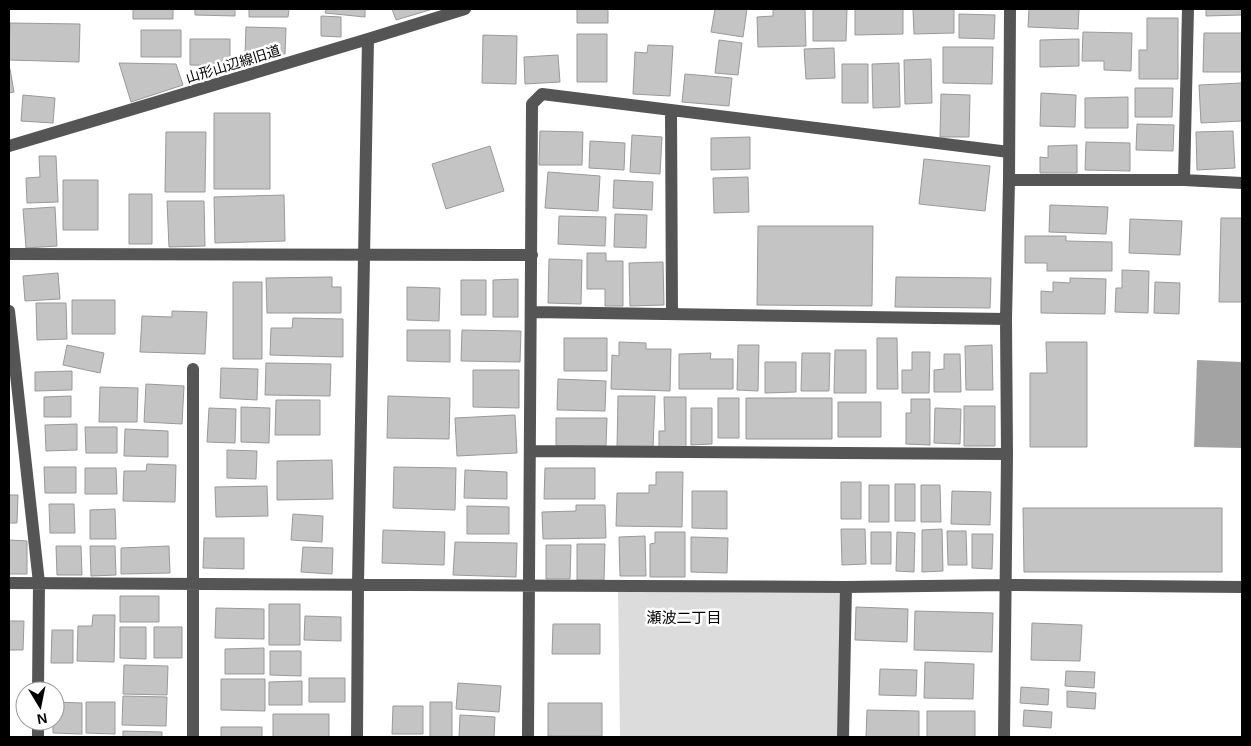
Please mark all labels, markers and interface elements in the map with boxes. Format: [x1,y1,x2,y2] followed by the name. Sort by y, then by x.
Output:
[184,42,282,86] street label: 山形山辺線旧道
[646,609,722,626] district label: 瀬波二丁目
[15,681,65,731] north arrow
[36,710,49,728] text: N

